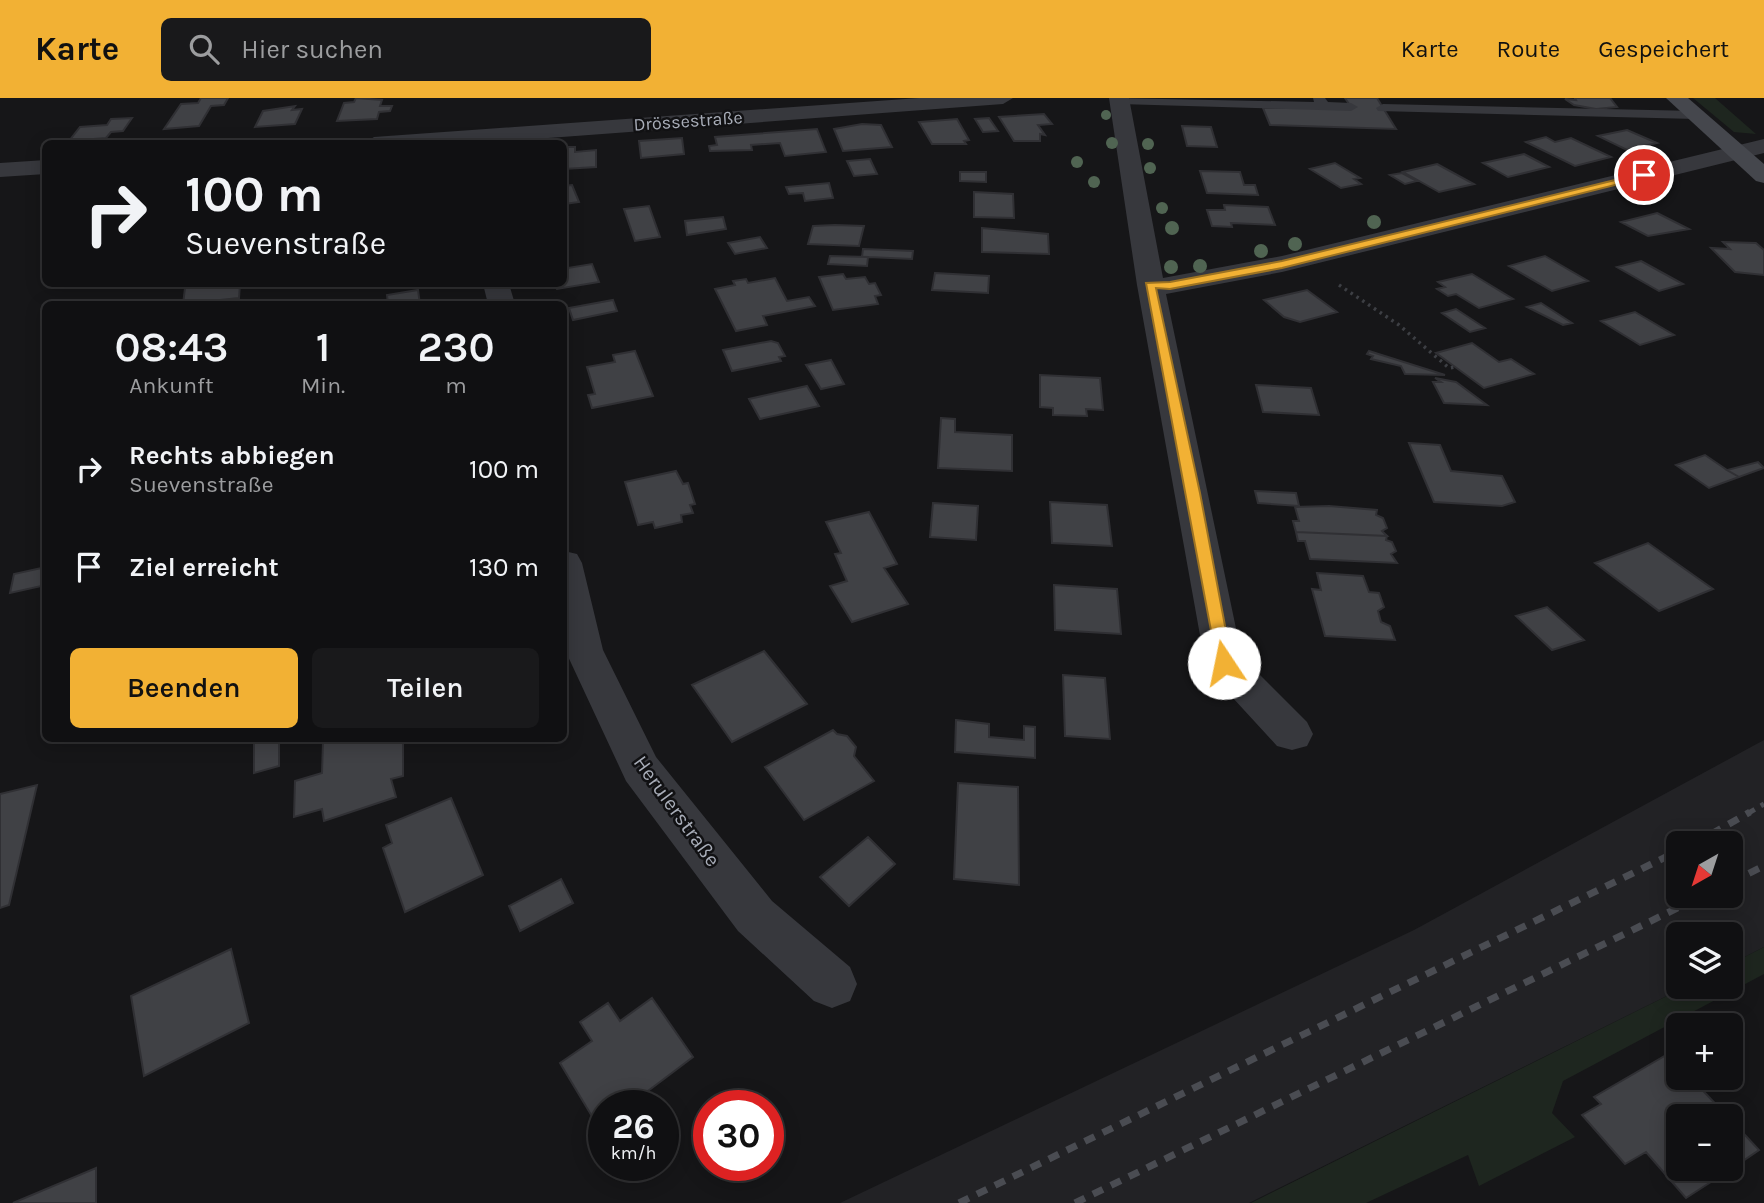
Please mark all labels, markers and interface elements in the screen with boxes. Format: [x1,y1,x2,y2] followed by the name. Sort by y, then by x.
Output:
[161,18,651,81] search box
[35,30,119,68] text: Karte
[185,30,223,68] icon: search
[241,34,383,65] text: Hier suchen
[1401,35,1459,63] text: Karte
[1497,35,1560,63] text: Route
[1598,35,1729,63] text: Gespeichert
[633,106,743,136] street label: Drössestraße
[1614,145,1674,205] pin
[1625,156,1663,194] icon: arrive
[185,166,323,223] text: 100 m
[70,168,161,259] icon: right
[185,225,386,262] text: Suevenstraße
[114,322,229,372] text: 08:43
[316,322,330,372] text: 1
[418,322,495,372] text: 230
[129,372,214,399] text: Ankunft
[301,372,345,399] text: Min.
[445,372,467,399] text: m
[129,440,335,471] text: Rechts abbiegen
[70,450,108,488] icon: right
[469,454,539,485] text: 100 m
[129,471,274,498] text: Suevenstraße
[70,548,108,586] icon: arrive
[129,552,279,583] text: Ziel erreicht
[469,552,539,583] text: 130 m
[1187,626,1261,700] position arrow
[70,648,298,728] button: Beenden
[312,648,539,728] button: Teilen
[629,751,725,871] street label: Herulerstraße
[1666,831,1743,908] north arrow
[1666,831,1743,1181] map controls
[1666,922,1743,999] button: layers
[1666,1013,1743,1090] button: +
[693,1090,784,1181] speed limit sign: 30
[1666,1104,1743,1181] button: −
[612,1106,655,1147] text: 26
[611,1142,656,1164] text: km/h

